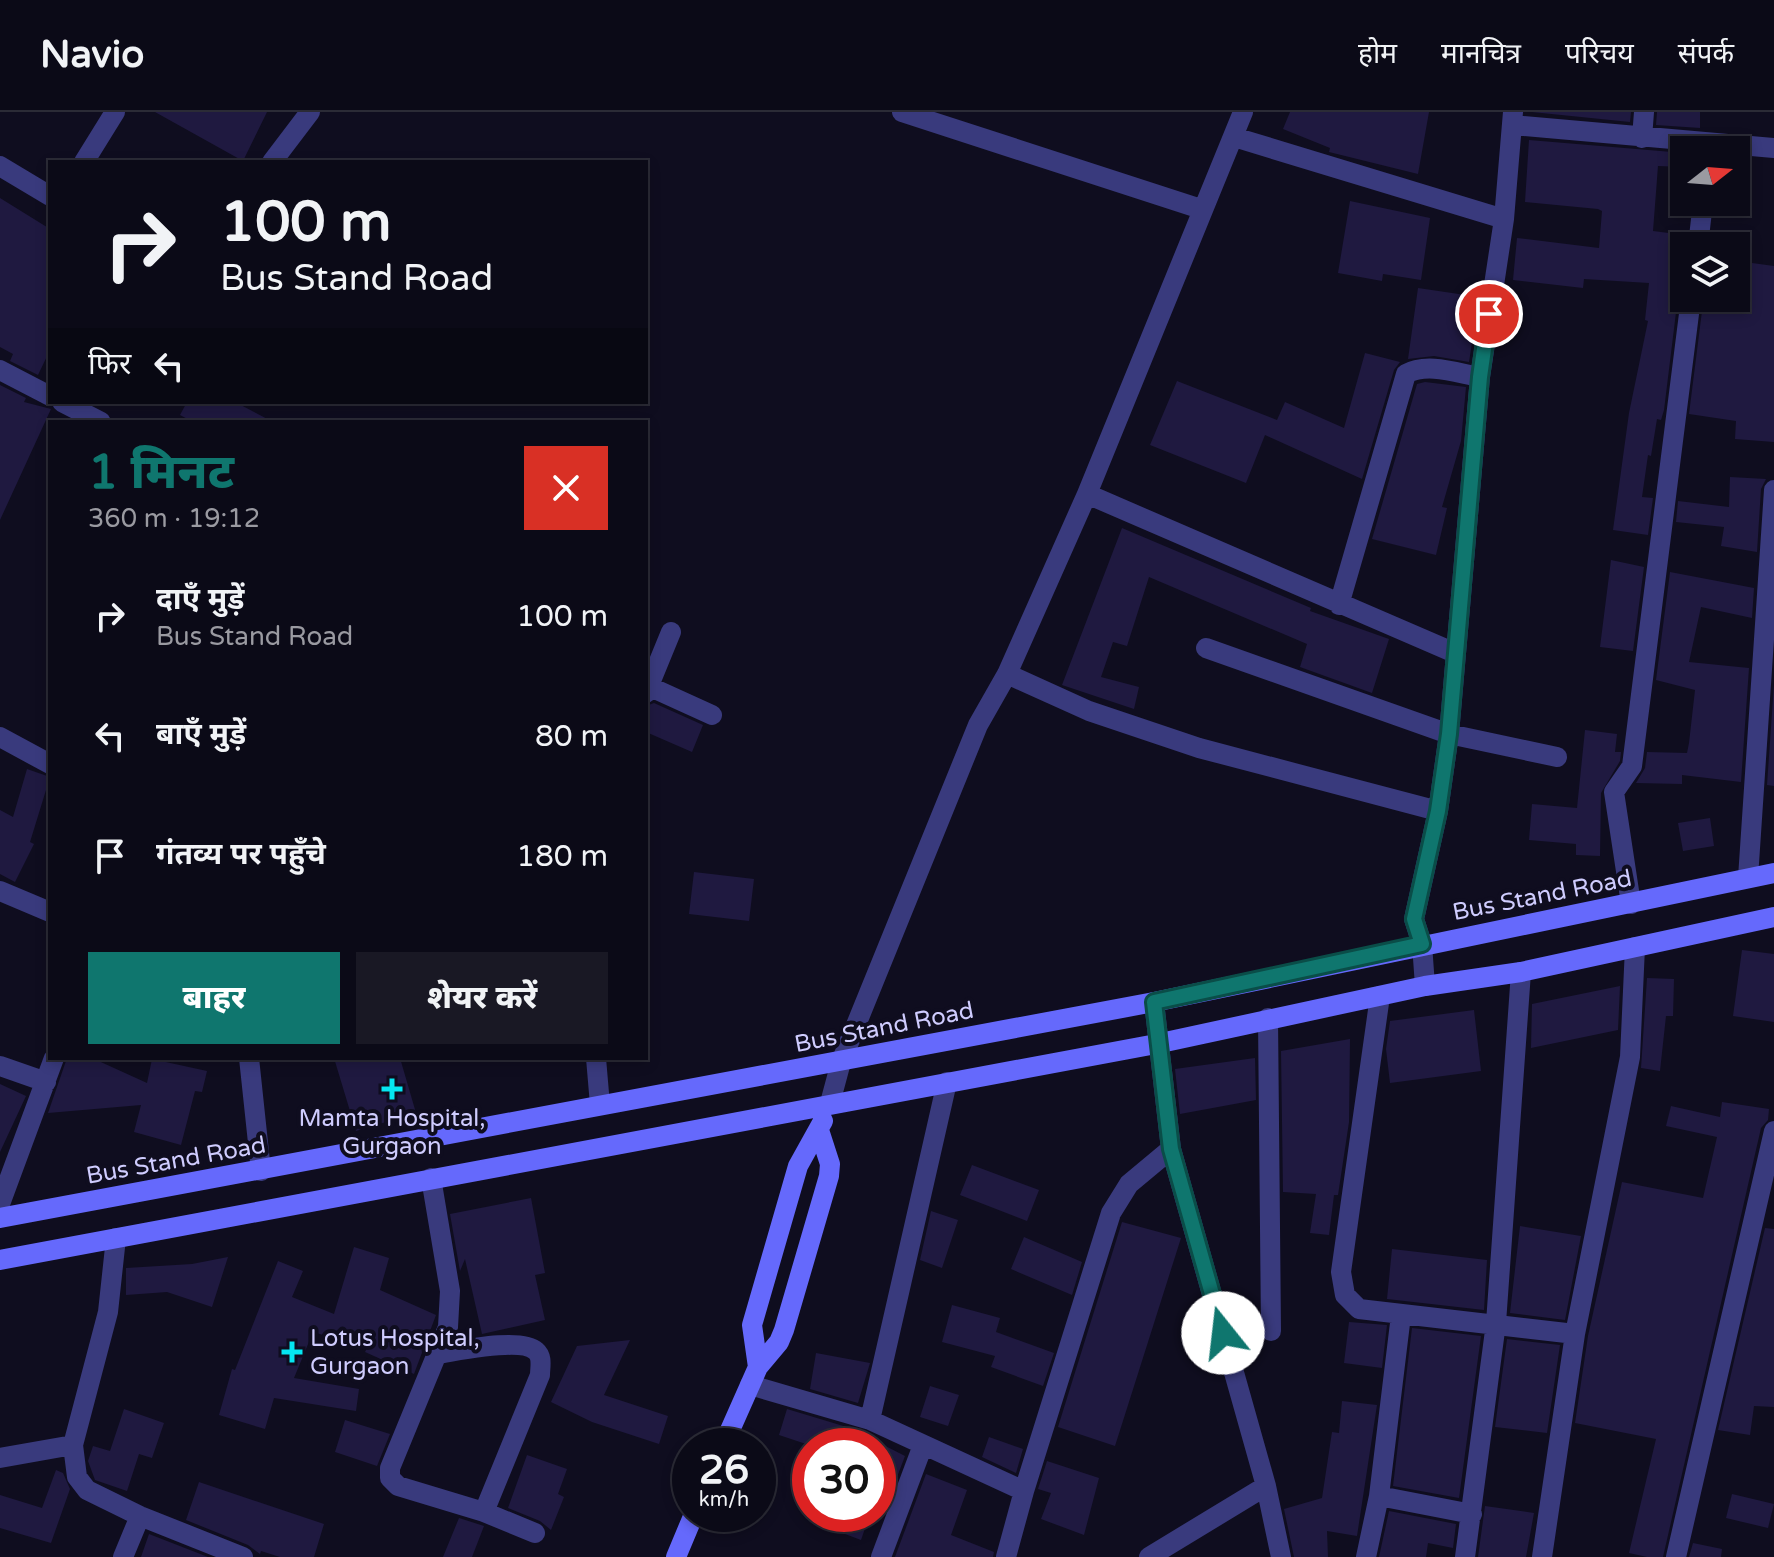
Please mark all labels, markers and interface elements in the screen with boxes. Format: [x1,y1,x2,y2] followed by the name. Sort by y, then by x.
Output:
[40,32,144,78] text: Navio
[1358,37,1397,71] text: होम
[1441,37,1521,71] text: मानचित्र
[1565,37,1634,71] text: परिचय
[1678,37,1734,71] text: संपर्क
[1670,136,1750,216] north arrow
[1670,136,1750,312] map controls
[220,189,391,256] text: 100 m
[88,192,192,296] icon: right
[1670,232,1750,312] button: layers
[220,257,493,300] text: Bus Stand Road
[1455,280,1523,348] pin
[1467,292,1511,336] icon: arrive
[147,344,191,388] icon: left
[88,346,131,383] text: फिर
[88,444,234,502] text: 1 मिनट
[524,446,608,530] button: close
[88,503,260,534] text: 360 m · 19:12
[156,581,244,618] text: दाएँ मुड़ें
[88,594,132,638] icon: right
[516,598,608,635] text: 100 m
[156,621,353,652] text: Bus Stand Road
[88,714,132,758] icon: left
[156,716,246,753] text: बाएँ मुड़ें
[535,718,608,755] text: 80 m
[88,834,132,878] icon: arrive
[156,836,326,873] text: गंतव्य पर पहुँचे
[516,838,608,875] text: 180 m
[1450,864,1634,927] street label: Bus Stand Road
[88,952,340,1044] button: बाहर
[356,952,608,1044] button: शेयर करें
[792,996,976,1059] street label: Bus Stand Road
[381,1078,403,1100] marker: Mamta Hospital, Gurgaon
[298,1104,486,1161] place label: Mamta Hospital, Gurgaon
[84,1130,268,1191] street label: Bus Stand Road
[1181,1291,1265,1375] position arrow
[310,1324,480,1381] place label: Lotus Hospital, Gurgaon
[281,1341,303,1363] marker: Lotus Hospital, Gurgaon
[792,1428,896,1532] speed limit sign: 30
[699,1446,749,1494] text: 26
[699,1488,749,1512] text: km/h

